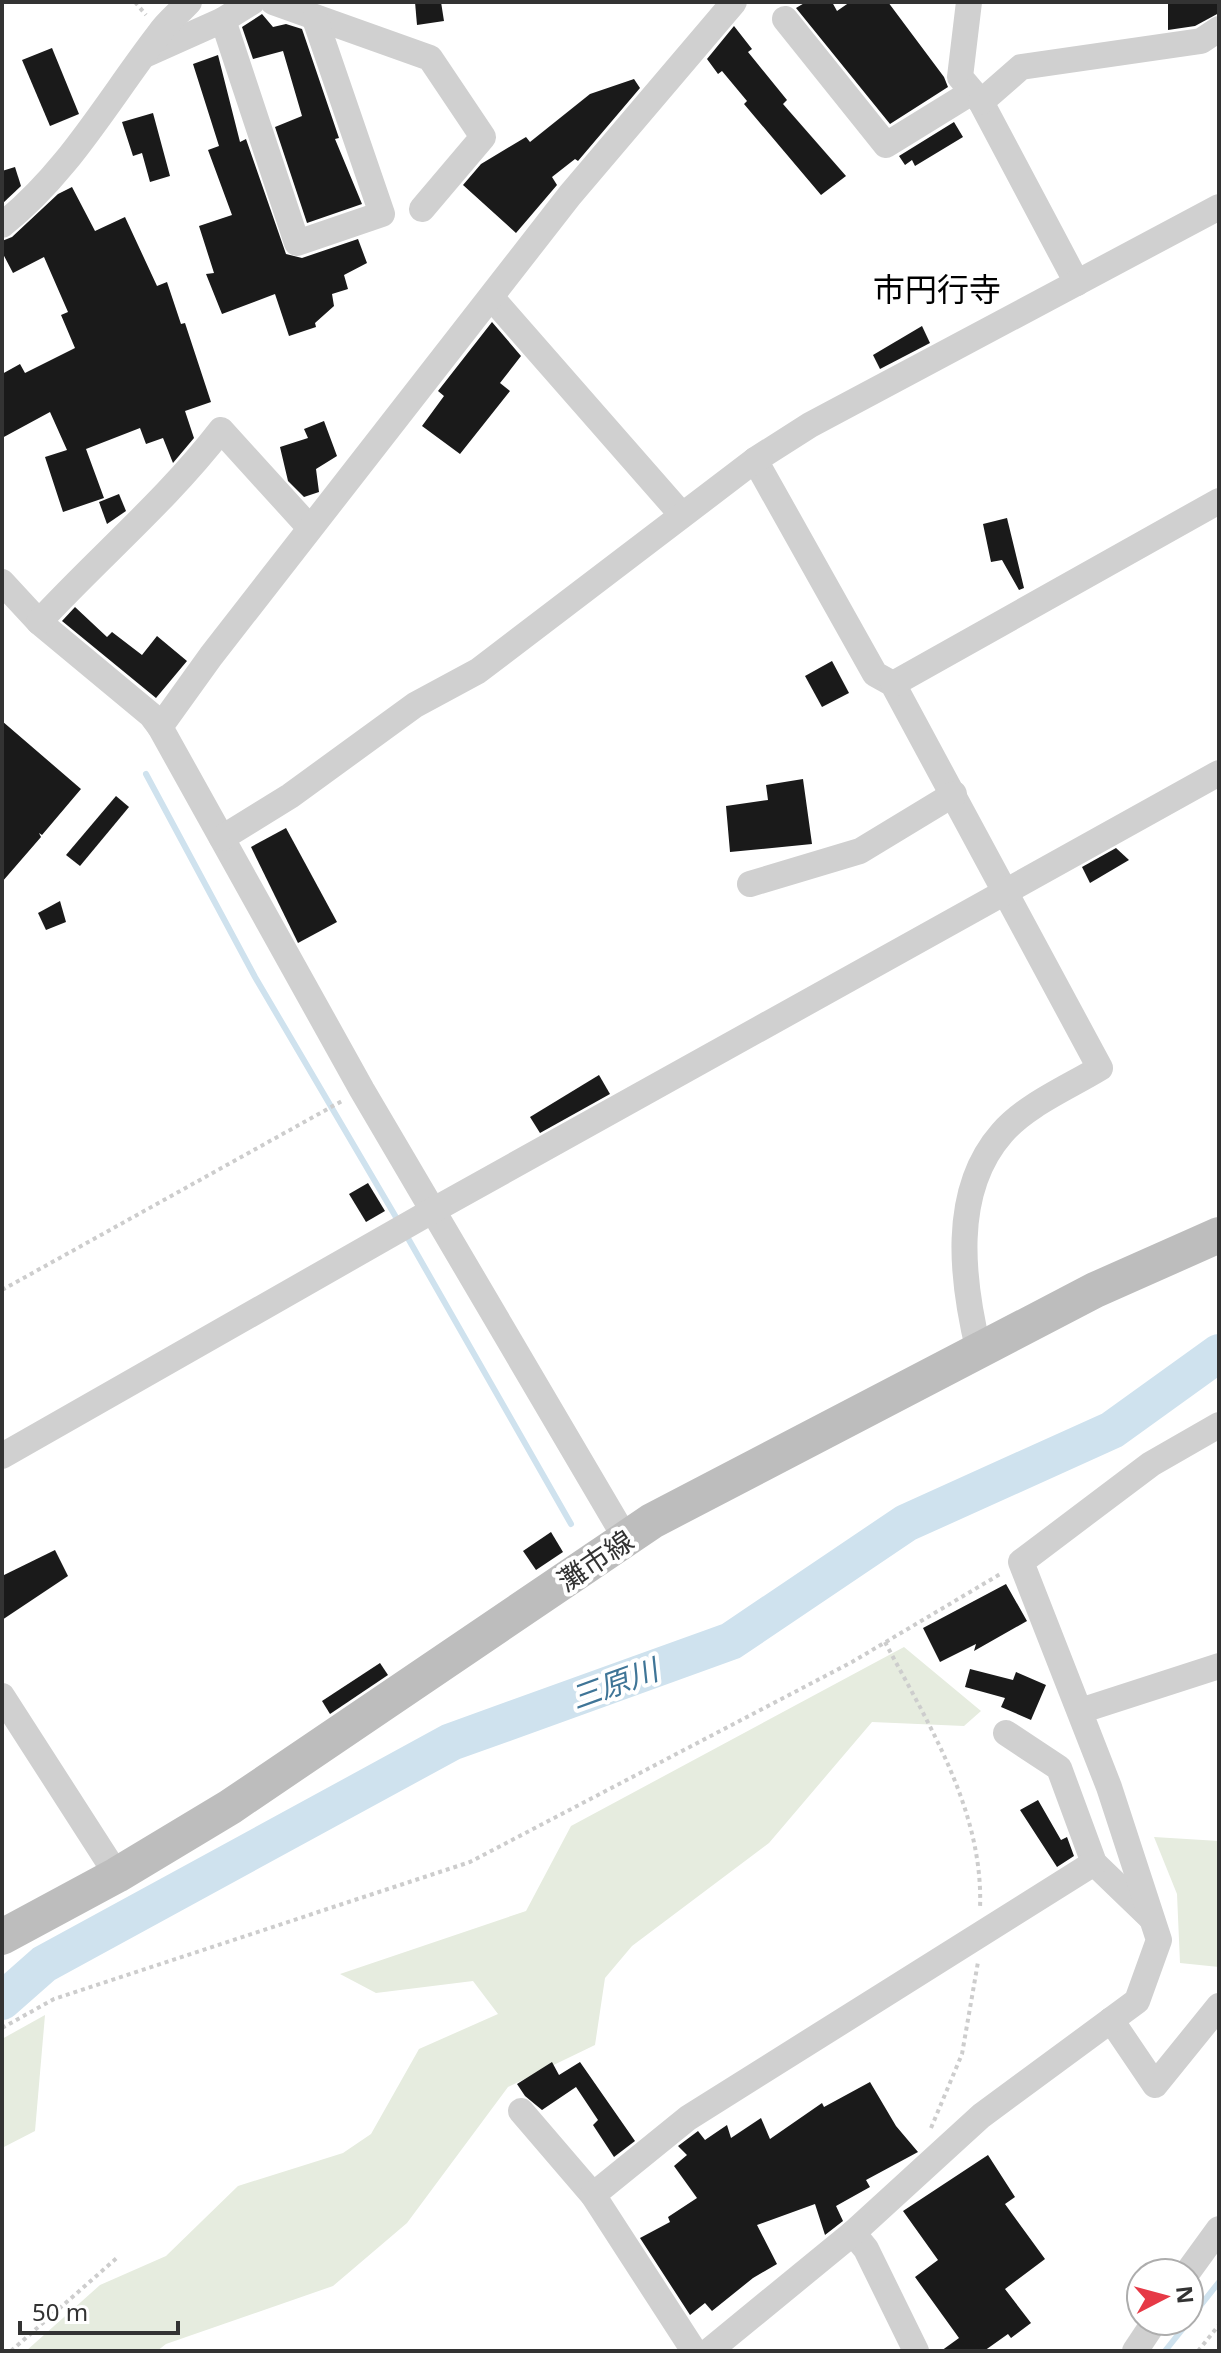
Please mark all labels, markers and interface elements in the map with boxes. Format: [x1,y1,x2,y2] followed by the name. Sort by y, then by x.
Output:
[873,267,1001,310] district label: 市円行寺
[550,1521,640,1599] street label: 灘市線
[565,1647,666,1718] water label: 三原川
[1125,2257,1205,2337] north arrow
[1170,2284,1202,2305] text: N
[20,2285,178,2335] scale bar
[32,2295,88,2328] text: 50 m

